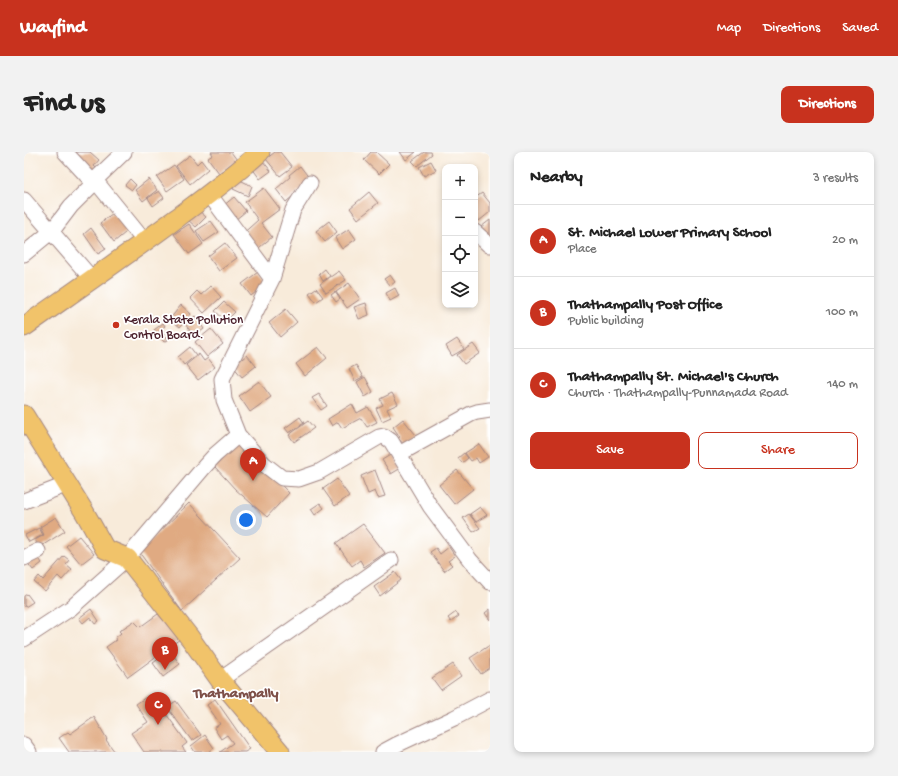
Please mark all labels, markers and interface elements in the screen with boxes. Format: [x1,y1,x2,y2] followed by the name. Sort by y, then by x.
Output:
[20,17,86,40] text: Wayfind
[717,20,741,37] text: Map
[763,20,820,37] text: Directions
[842,20,878,37] text: Saved
[781,86,874,123] button: Directions
[24,88,104,121] text: Find us
[442,164,478,308] map controls
[442,164,478,200] button: +
[530,168,583,188] text: Nearby
[813,171,858,186] text: 3 results
[442,200,478,236] button: −
[568,224,772,242] text: St. Michael Lower Primary School
[539,233,547,248] text: A
[832,233,858,248] text: 20 m
[442,236,478,272] button: locate
[568,242,596,257] text: Place
[442,272,478,308] button: layers
[568,296,722,314] text: Thathampally Post Office
[540,305,546,320] text: B
[826,305,858,320] text: 100 m
[124,313,244,343] place label: Kerala State Pollution Control Board.
[568,314,644,329] text: Public building
[111,320,121,330] marker: Kerala State Pollution Control Board.
[568,368,779,386] text: Thathampally St. Michael's Church
[539,377,547,392] text: C
[827,377,858,392] text: 140 m
[568,386,788,401] text: Church · Thathampally-Punnamada Road
[530,432,690,469] button: Save
[698,432,858,469] button: Share
[240,448,266,481] pin: A
[236,510,256,530] your location
[152,637,178,670] pin: B
[192,685,279,703] district label: Thathampally
[145,692,171,725] pin: C

